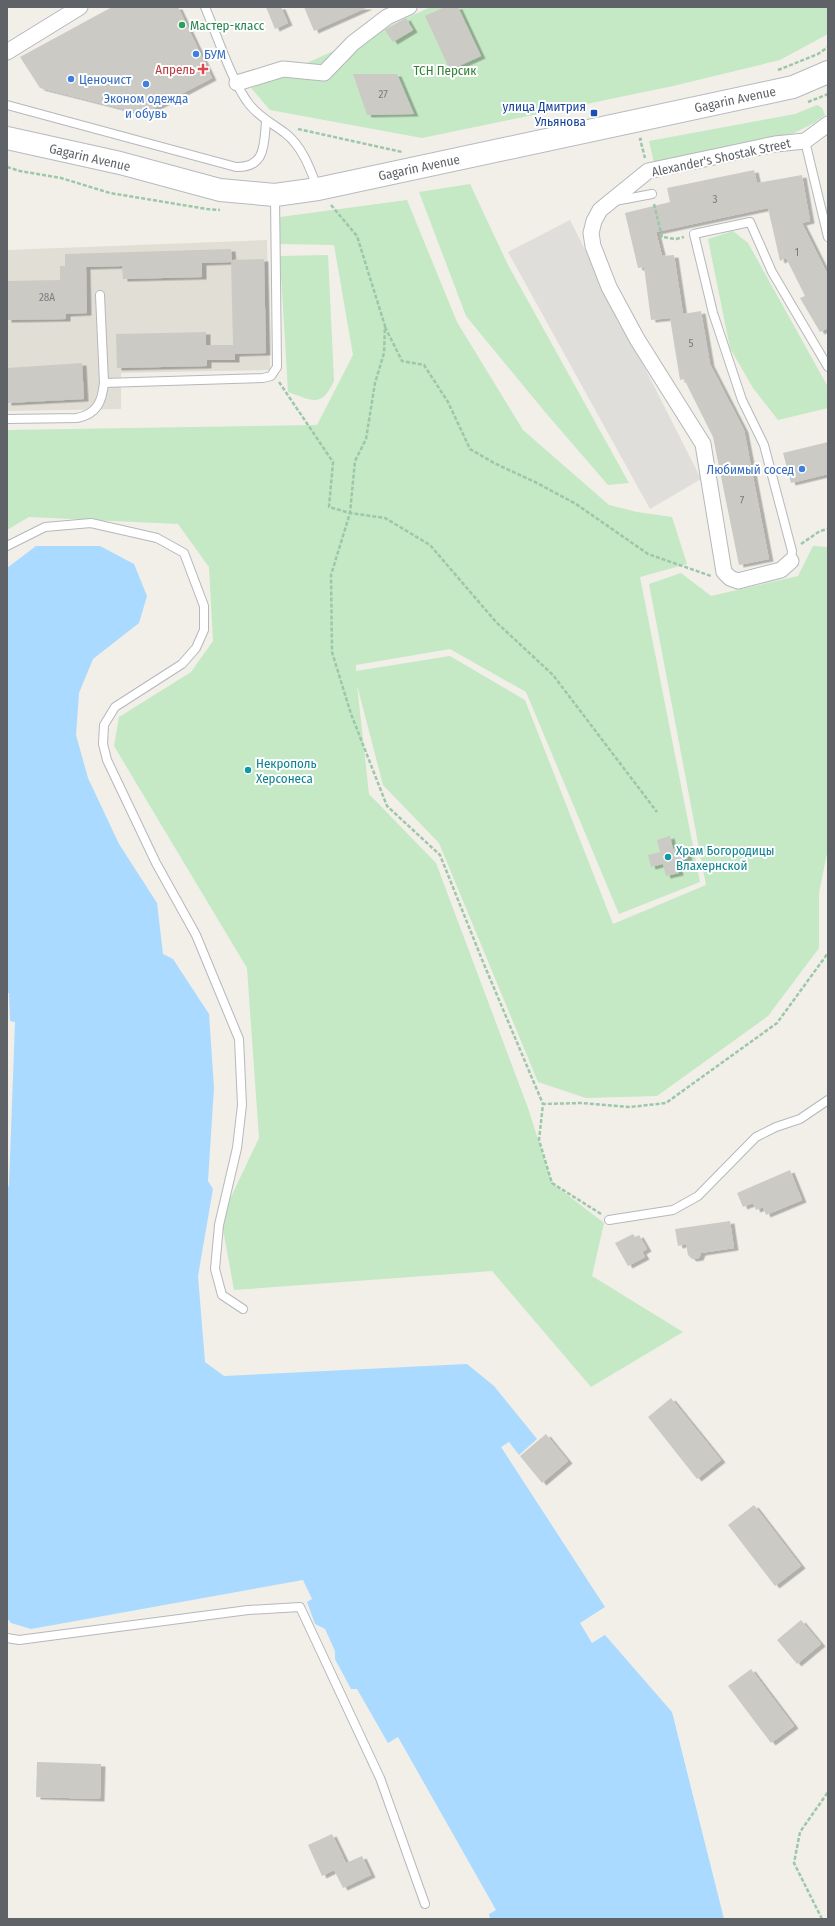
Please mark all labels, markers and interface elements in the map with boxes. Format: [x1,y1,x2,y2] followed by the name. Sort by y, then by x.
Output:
[190,18,265,33] place label: Мастер-класс
[177,20,187,30] marker: Мастер-класс
[204,47,226,62] place label: БУМ
[191,49,201,59] marker: БУМ
[155,62,195,77] place label: Апрель
[414,63,476,78] park label: ТСН Персик
[198,64,208,74] marker: Апрель
[79,72,132,87] place label: Ценочист
[66,74,76,84] marker: Ценочист
[141,79,151,89] marker: Эконом одежда и обувь
[693,84,777,115] street label: Gagarin Avenue
[378,88,388,101] house number: 27
[104,91,188,121] place label: Эконом одежда и обувь
[503,99,586,129] place label: улица Дмитрия Ульянова
[589,108,599,118] marker: улица Дмитрия Ульянова
[650,135,793,180] street label: Alexander's Shostak Street
[48,141,132,174] street label: Gagarin Avenue
[377,152,461,183] street label: Gagarin Avenue
[713,193,718,206] house number: 3
[795,246,799,259] house number: 1
[39,291,55,304] house number: 28А
[688,337,694,350] house number: 5
[707,462,794,477] place label: Любимый сосед
[797,464,807,474] marker: Любимый сосед
[740,494,745,507] house number: 7
[256,756,316,786] place label: Некрополь Херсонеса
[243,765,253,775] marker: Некрополь Херсонеса
[676,843,774,873] place label: Храм Богородицы Влахернской
[663,852,673,862] marker: Храм Богородицы Влахернской

